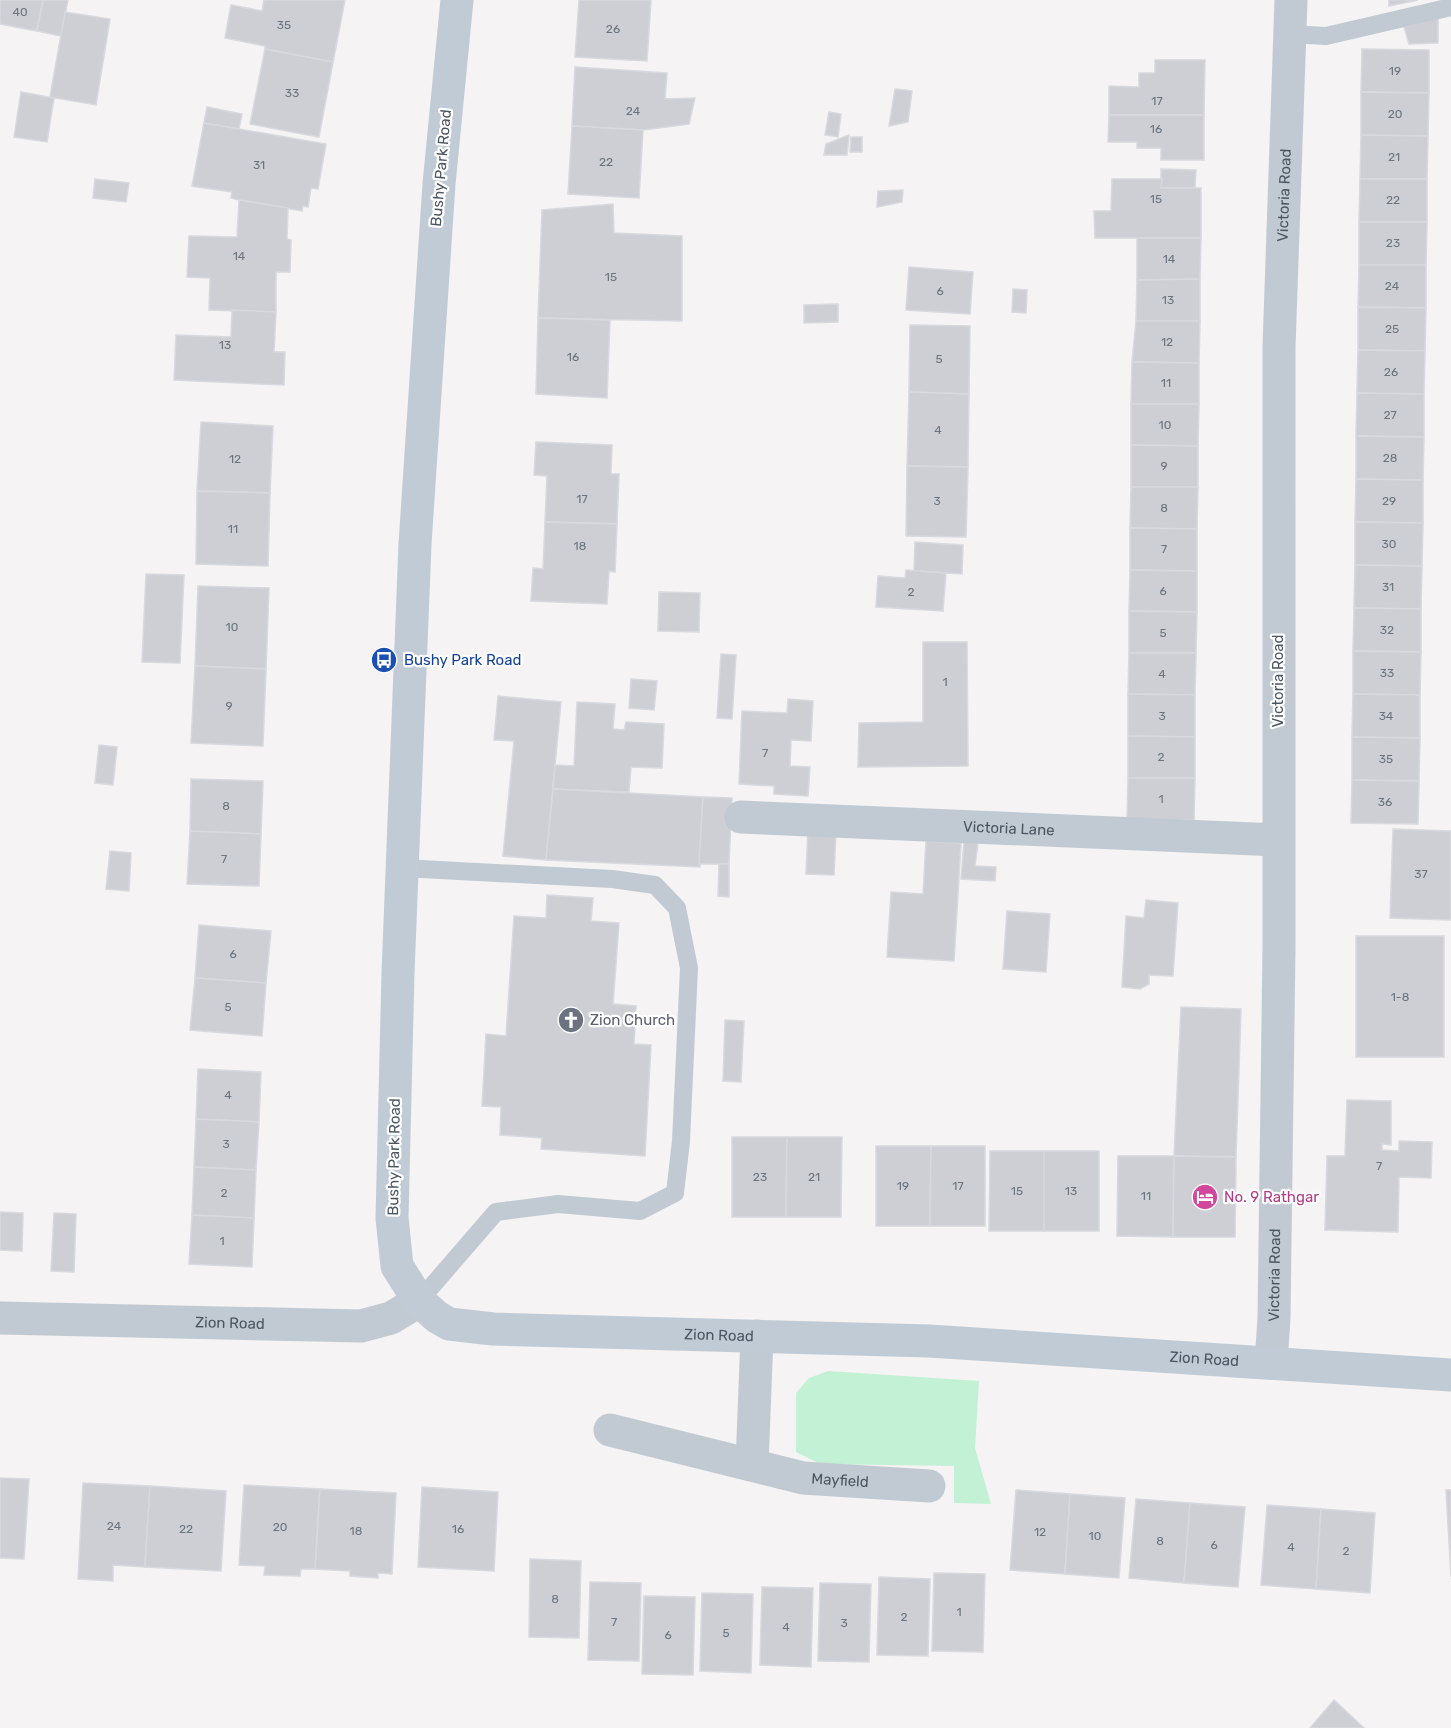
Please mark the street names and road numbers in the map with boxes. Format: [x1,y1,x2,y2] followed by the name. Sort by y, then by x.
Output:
[427,109,455,227] street label: Bushy Park Road
[1274,148,1295,242] street label: Victoria Road
[1269,635,1287,728] street label: Victoria Road
[963,818,1055,839] street label: Victoria Lane
[384,1098,404,1216] street label: Bushy Park Road
[1265,1228,1284,1322] street label: Victoria Road
[195,1313,265,1333] street label: Zion Road
[684,1325,754,1345] street label: Zion Road
[1169,1348,1240,1370] street label: Zion Road
[811,1470,869,1491] street label: Mayfield

